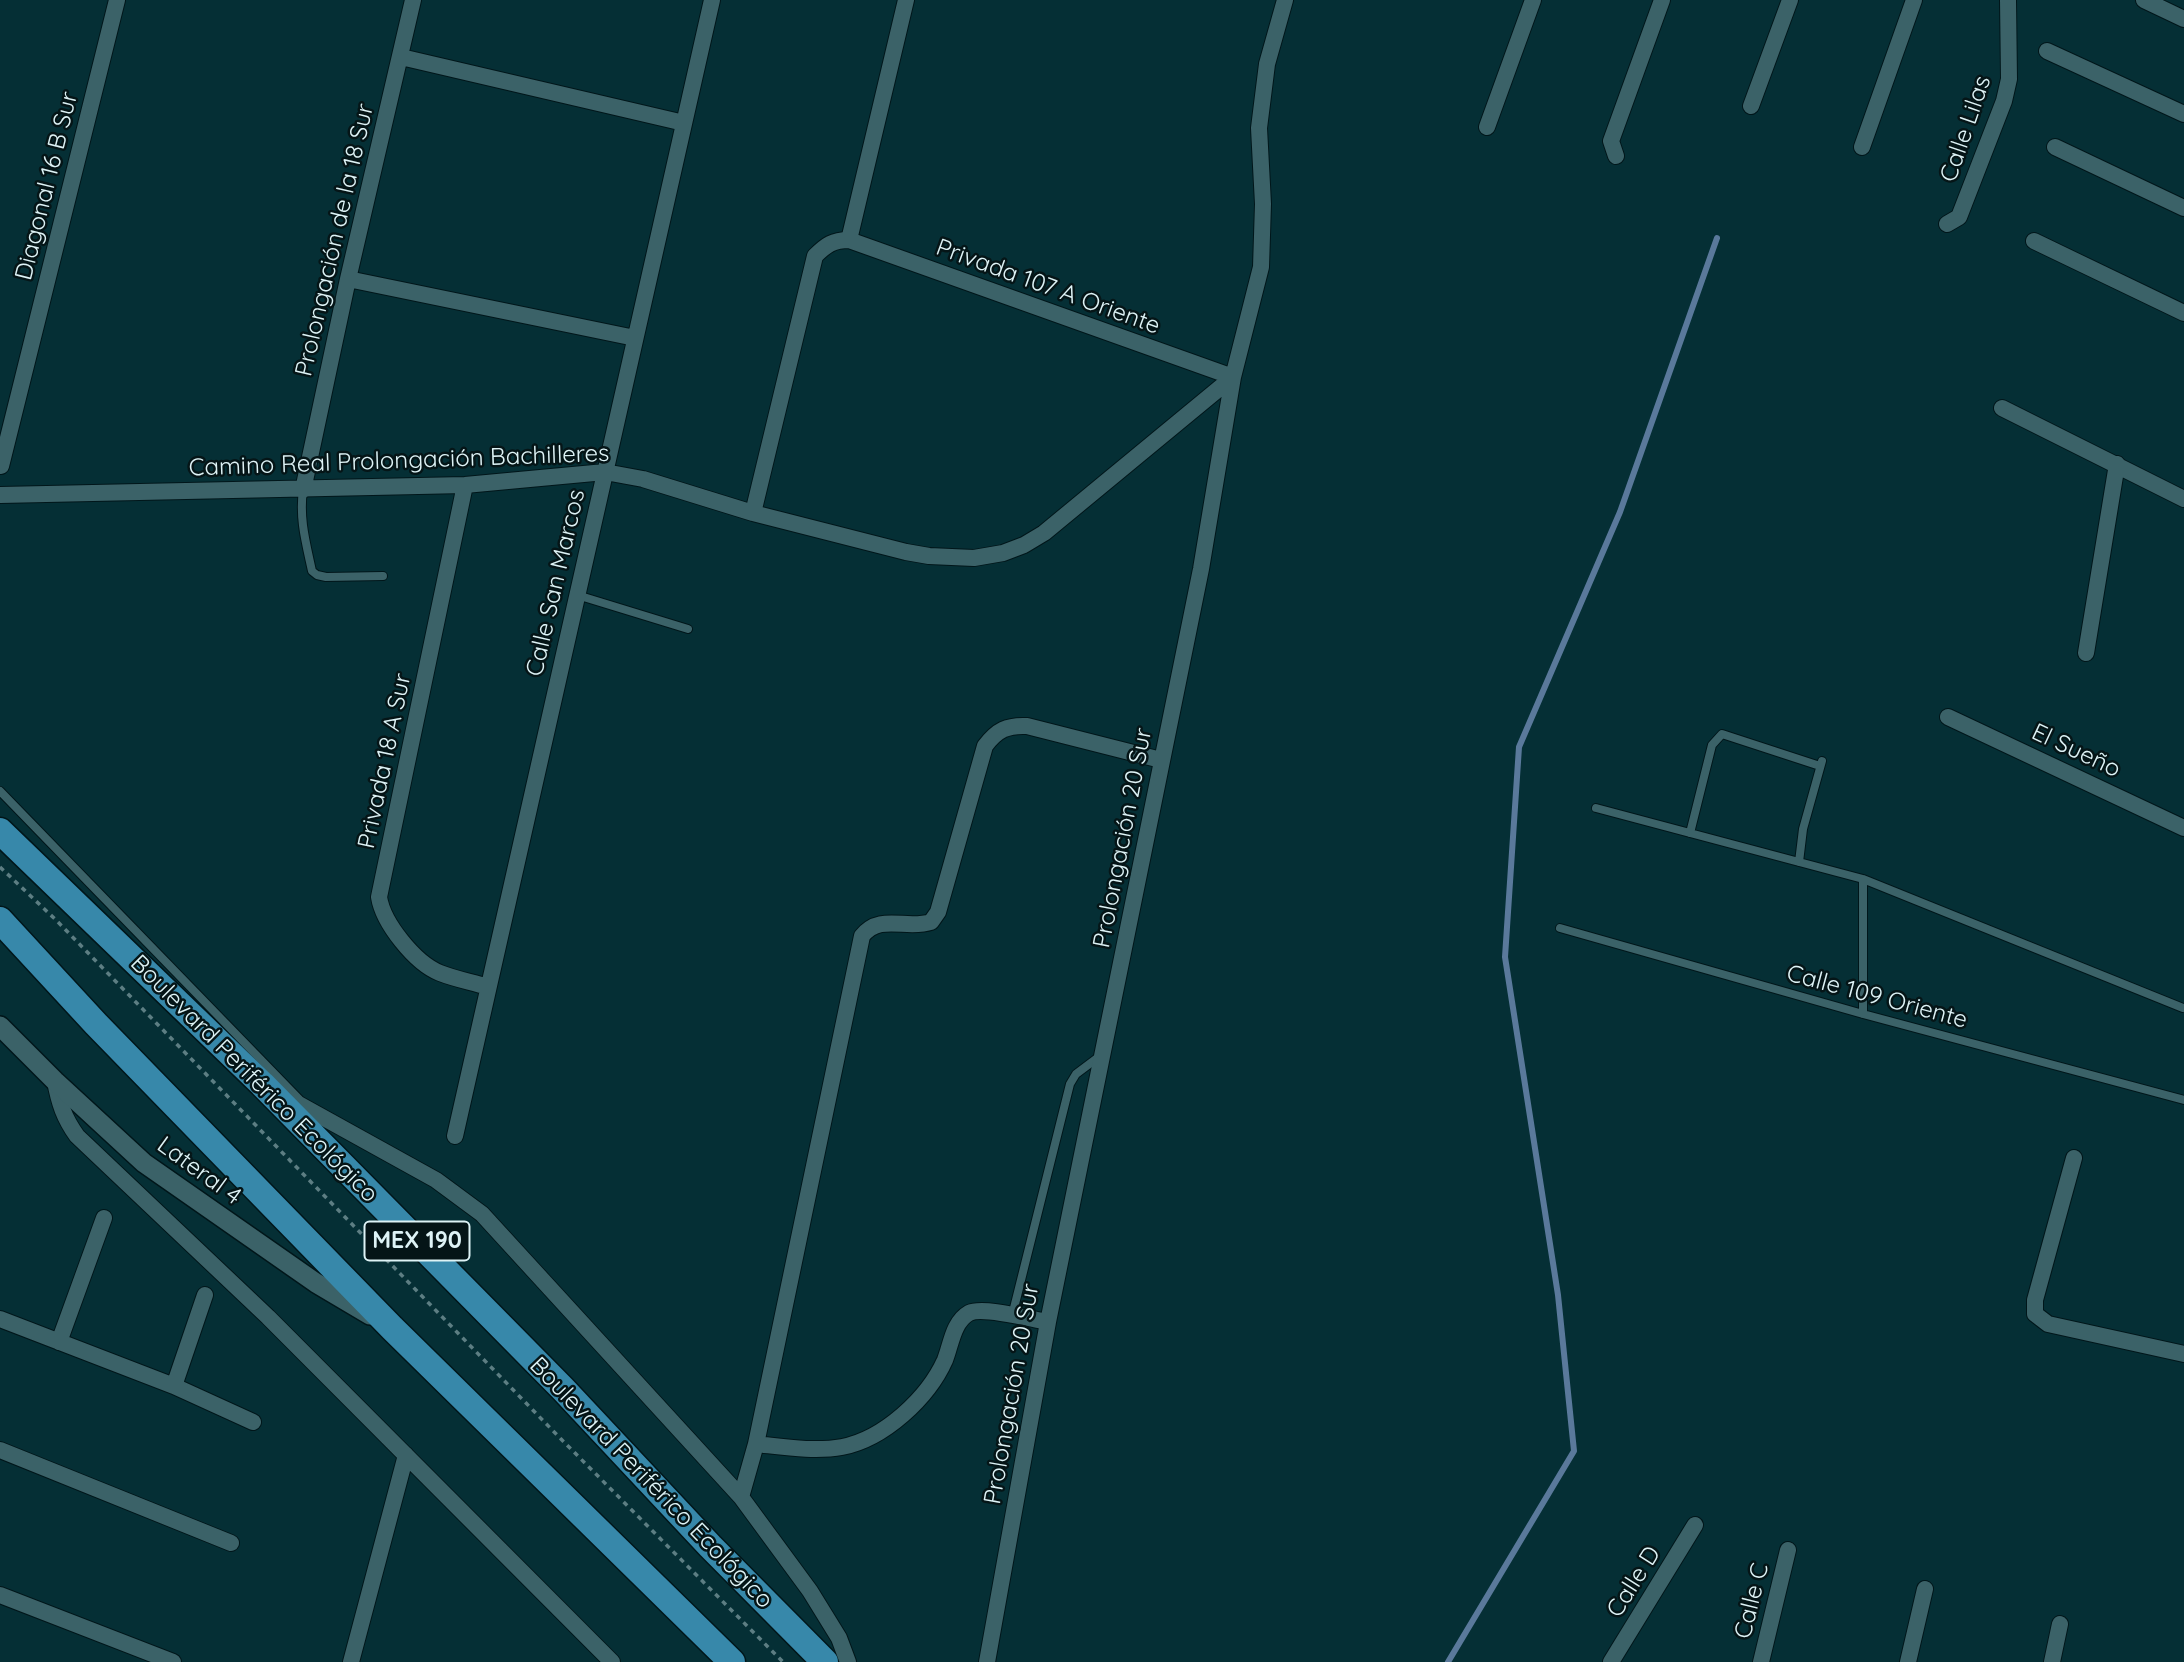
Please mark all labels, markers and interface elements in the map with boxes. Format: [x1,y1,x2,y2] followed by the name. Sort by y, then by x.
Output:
[1934,72,1998,186] street label: Calle Lilas
[10,89,84,283] street label: Diagonal 16 B Sur
[290,101,380,379] street label: Prolongación de la 18 Sur
[932,233,1164,341] street label: Privada 107 A Oriente
[188,439,610,483] street label: Camino Real Prolongación Bachilleres
[521,487,591,679] street label: Calle San Marcos
[352,671,418,851] street label: Privada 18 A Sur
[2027,718,2125,784] street label: El Sueño
[1088,726,1158,950] street label: Prolongación 20 Sur
[124,949,384,1209] street label: Boulevard Periférico Ecológico
[1783,959,1971,1035] street label: Calle 109 Oriente
[151,1131,247,1211] street label: Lateral 4
[364,1222,470,1260] road number: MEX 190
[978,1281,1046,1507] street label: Prolongación 20 Sur
[523,1351,779,1615] street label: Boulevard Periférico Ecológico
[1601,1541,1667,1623] street label: Calle D
[1729,1560,1775,1642] street label: Calle C

